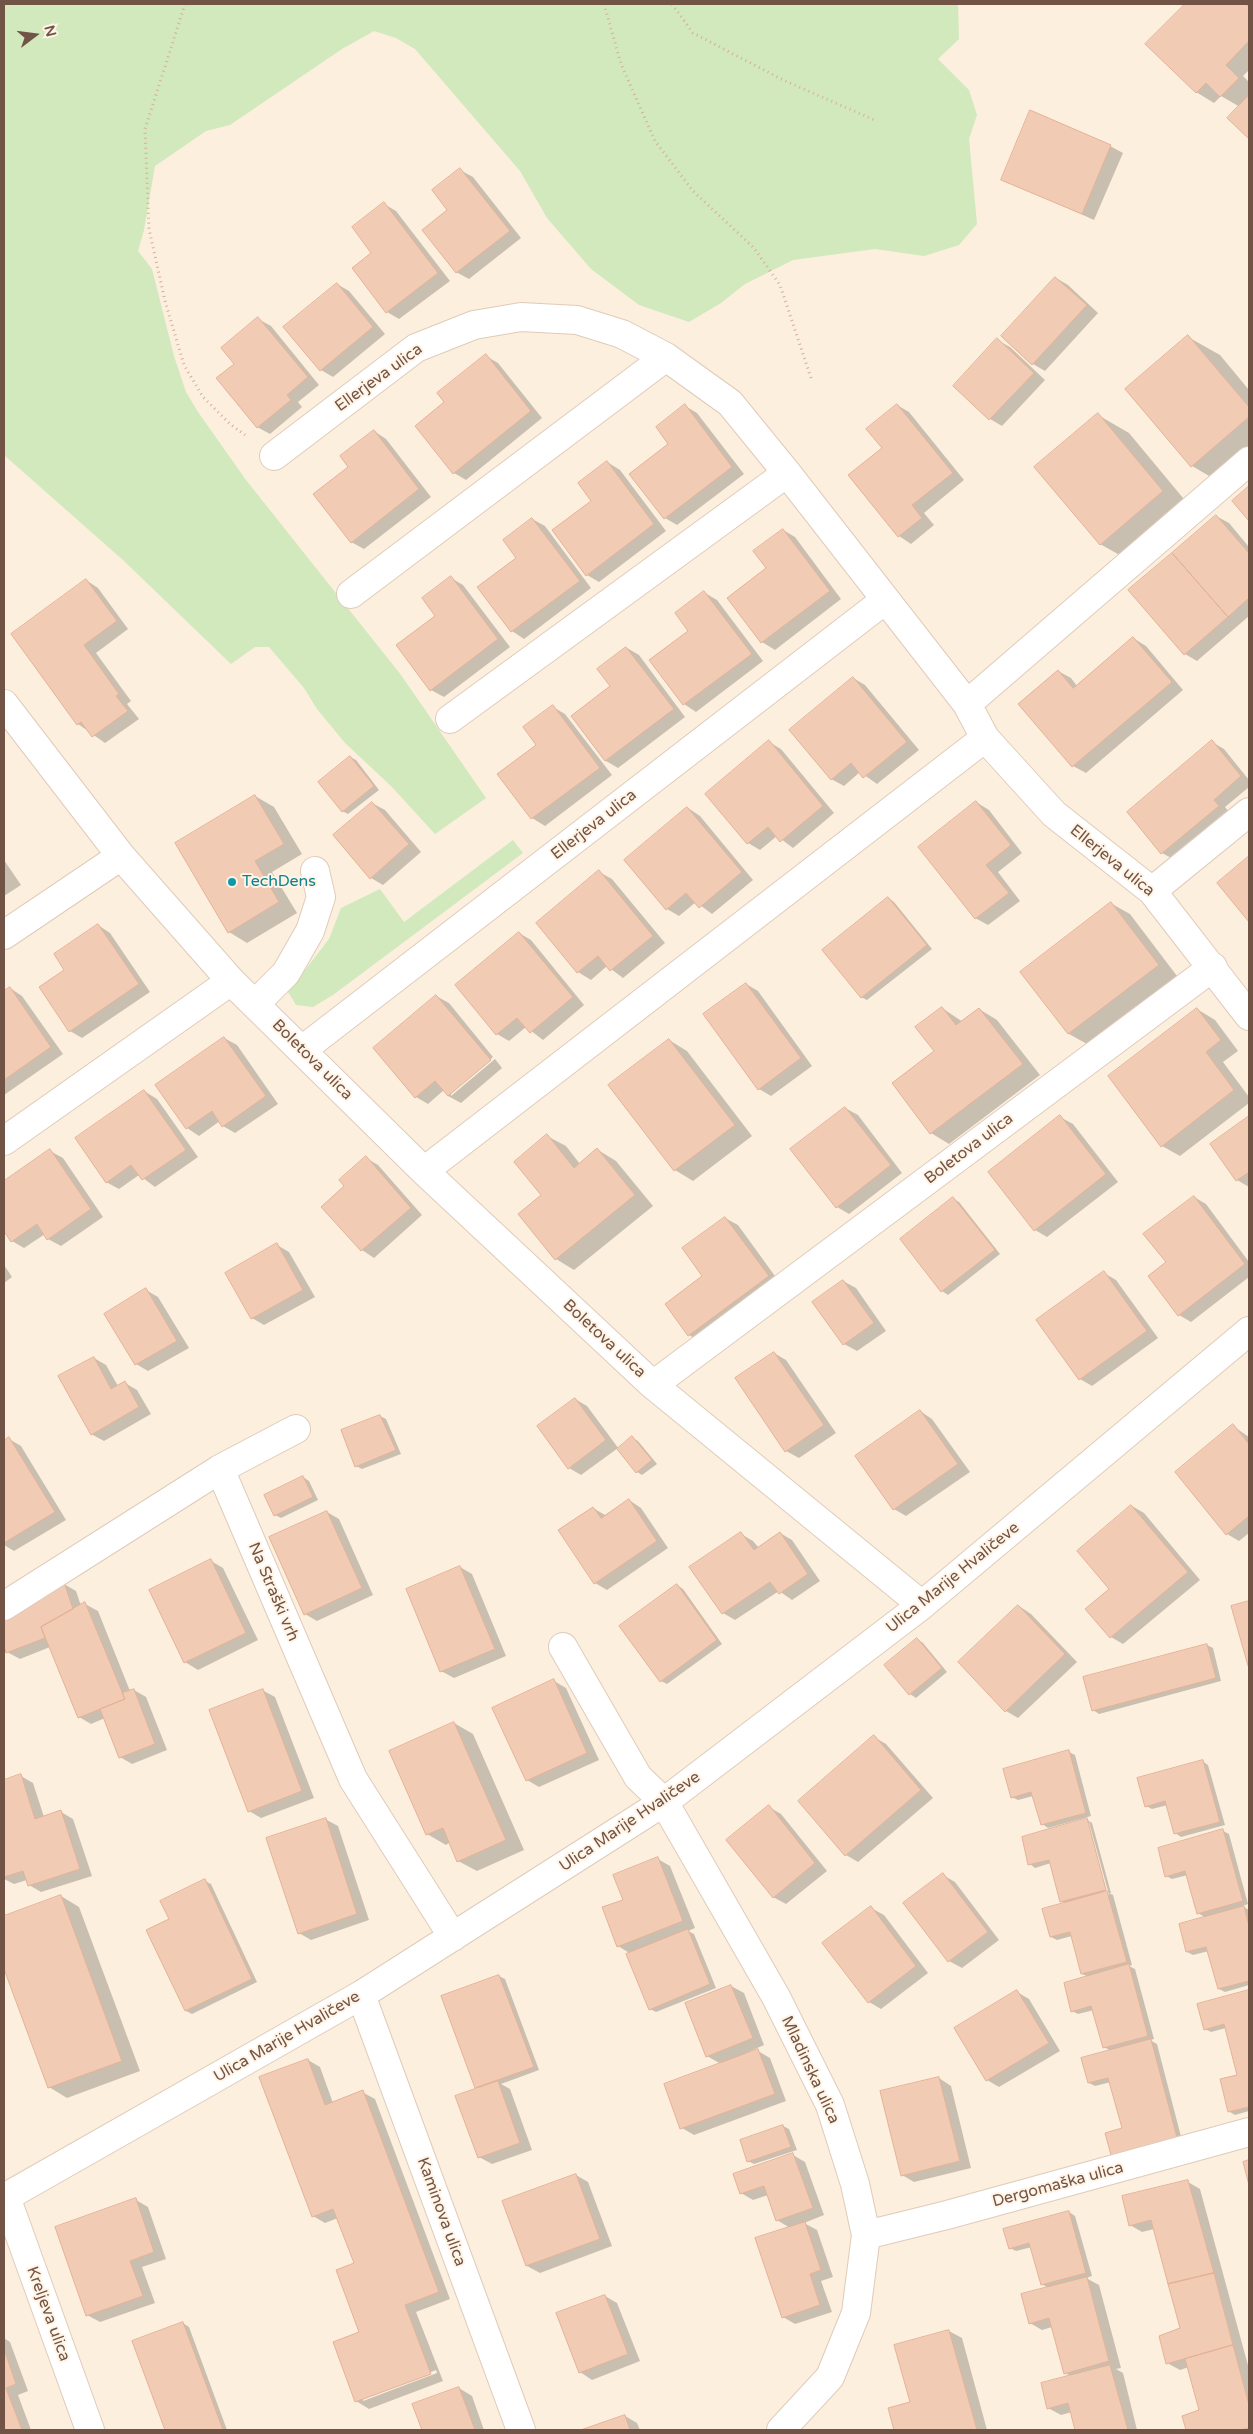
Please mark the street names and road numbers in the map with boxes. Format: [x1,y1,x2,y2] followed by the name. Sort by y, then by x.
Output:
[332,340,426,416] street label: Ellerjeva ulica
[547,786,641,864] street label: Ellerjeva ulica
[1066,821,1158,901] street label: Ellerjeva ulica
[268,1016,356,1104] street label: Boletova ulica
[921,1109,1017,1189] street label: Boletova ulica
[559,1296,649,1382] street label: Boletova ulica
[883,1518,1023,1638] street label: Ulica Marije Hvaličeve
[244,1540,302,1644] street label: Na Straški vrh
[556,1768,704,1876] street label: Ulica Marije Hvaličeve
[211,1987,363,2087] street label: Ulica Marije Hvaličeve
[777,2013,843,2127] street label: Mladinska ulica
[412,2155,470,2269] street label: Kaminova ulica
[990,2158,1126,2212] street label: Dergomaška ulica
[22,2264,74,2364] street label: Kreljeva ulica

